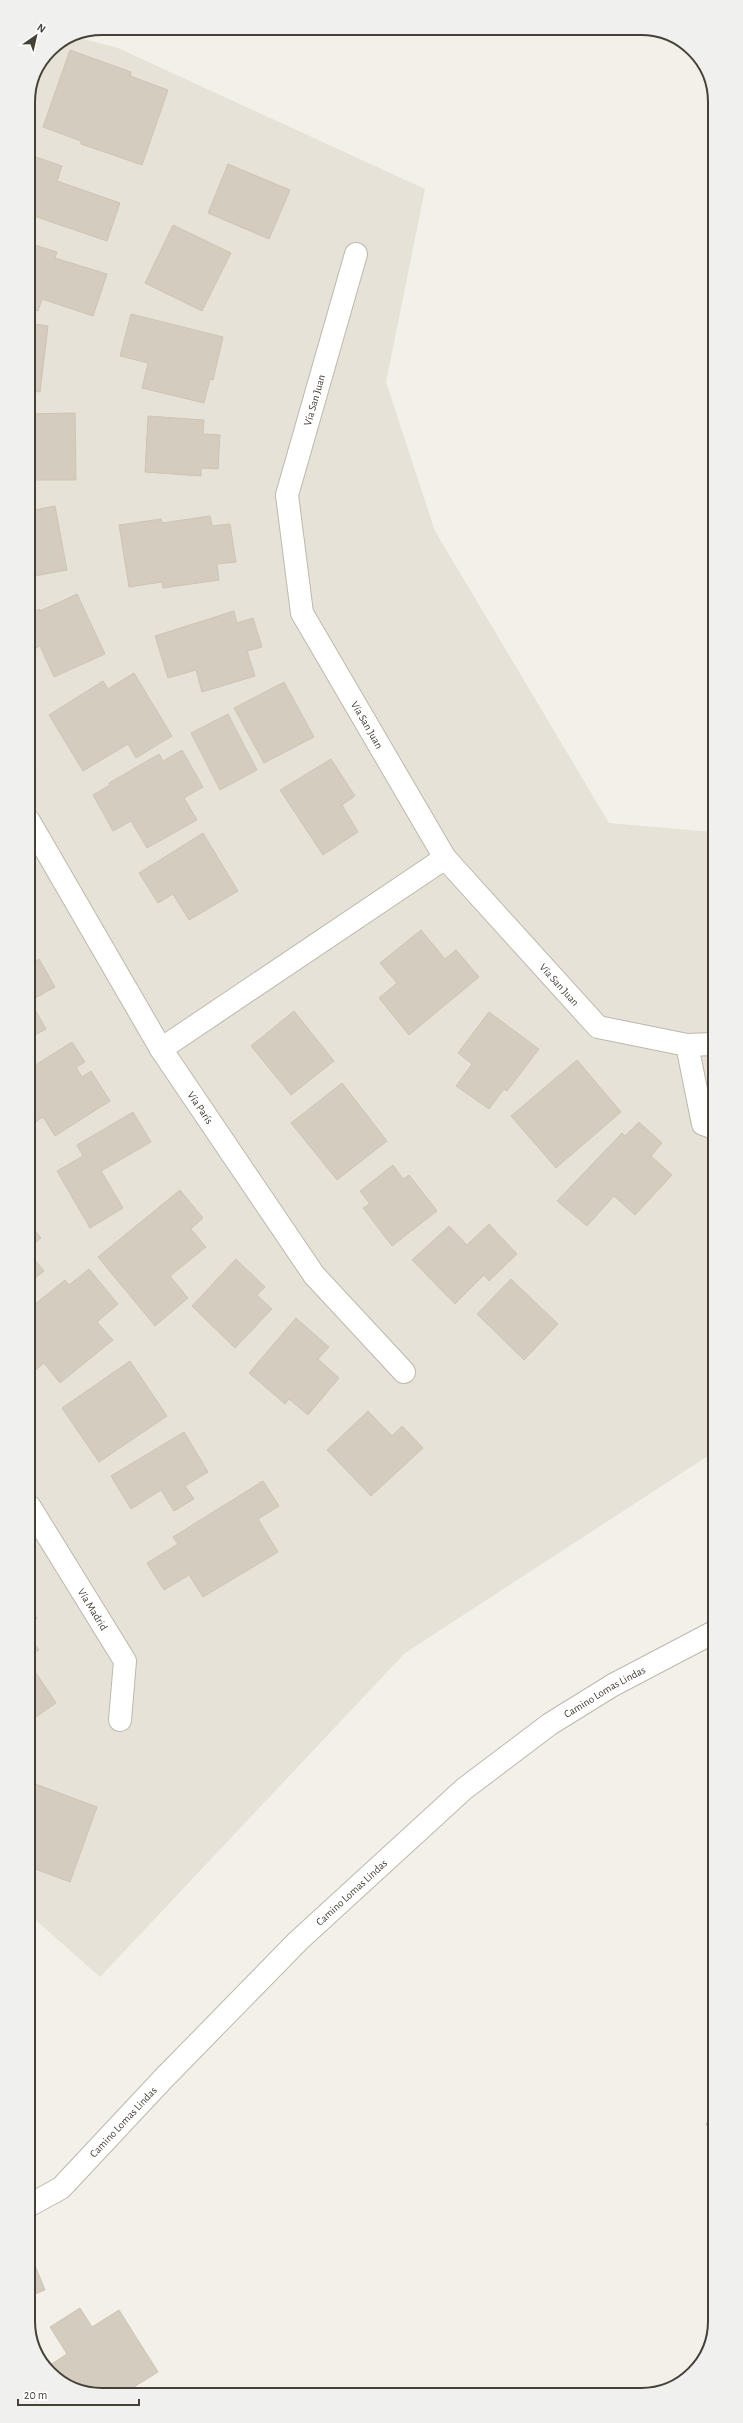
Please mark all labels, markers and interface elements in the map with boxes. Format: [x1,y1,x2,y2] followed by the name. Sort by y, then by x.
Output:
[16,16,56,56] north arrow
[35,21,48,35] text: N
[302,373,327,427] street label: Vía San Juan
[349,699,385,751] street label: Vía San Juan
[537,962,581,1008] street label: Vía San Juan
[185,1089,215,1126] street label: Vía París
[76,1586,110,1633] street label: Vía Madrid
[562,1664,647,1720] street label: Camino Lomas Lindas
[314,1857,389,1928] street label: Camino Lomas Lindas
[88,2085,159,2160] street label: Camino Lomas Lindas
[18,2381,139,2407] scale bar
[24,2389,47,2401] text: 20 m

